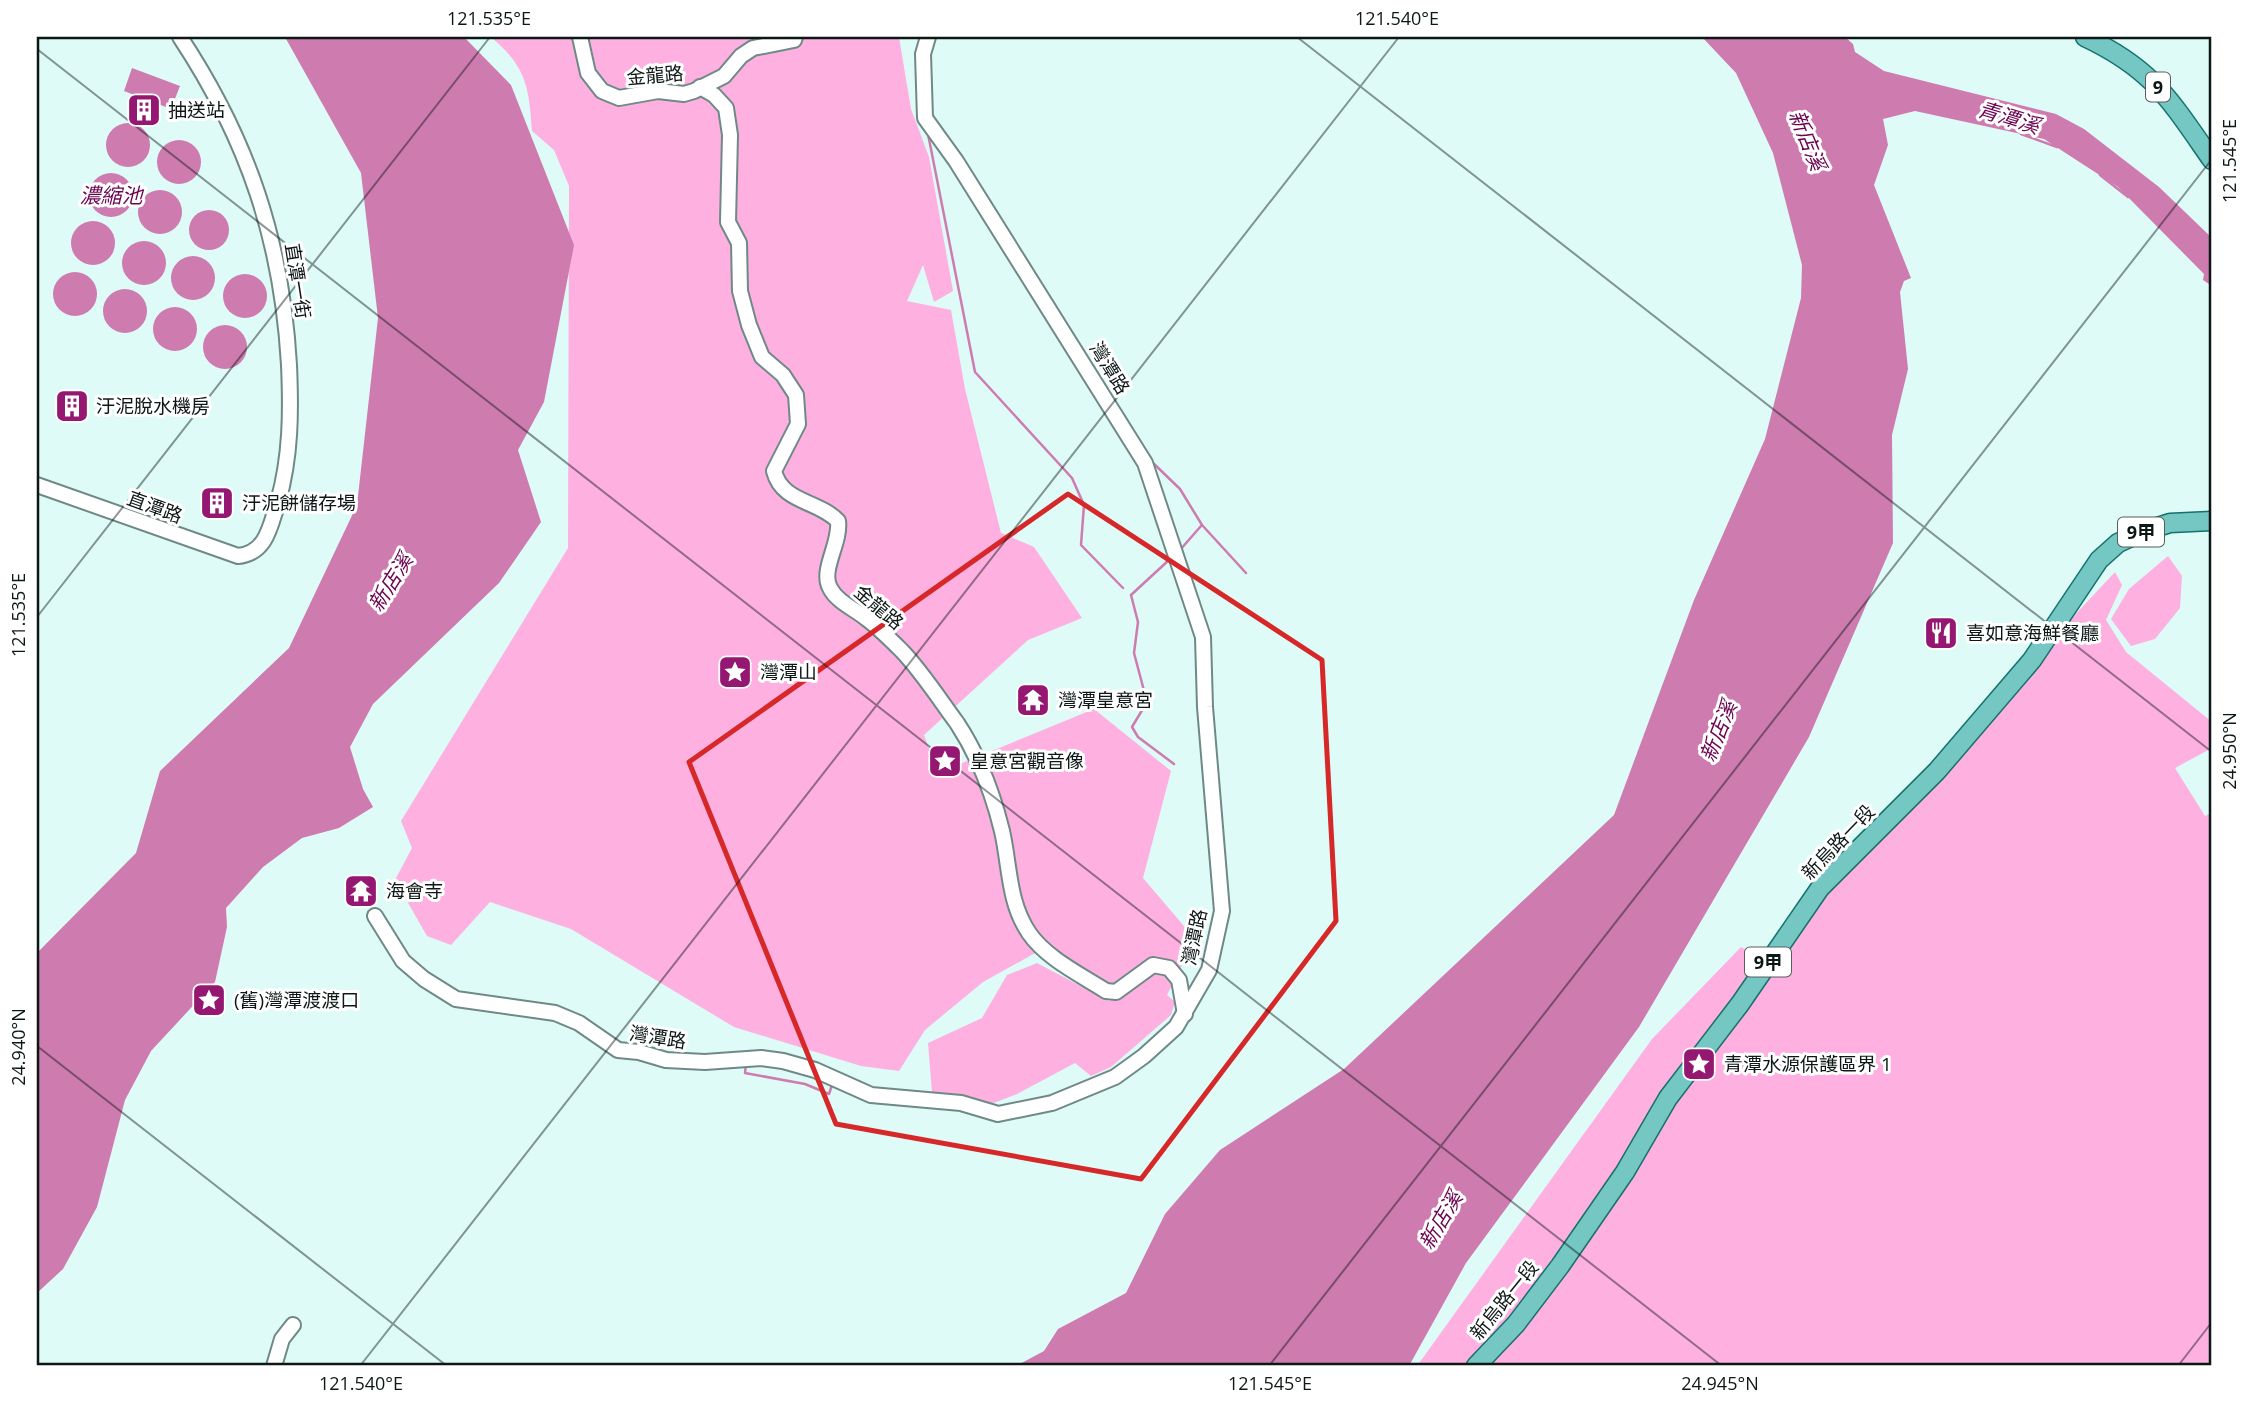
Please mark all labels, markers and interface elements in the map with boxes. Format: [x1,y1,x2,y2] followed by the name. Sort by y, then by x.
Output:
[447,6,531,30] text: 121.535°E
[1355,6,1439,30] text: 121.540°E
[625,60,685,90] street label: 金龍路
[2146,72,2170,102] road number: 9
[125,91,163,129] building icon: 抽送站
[1975,94,2046,140] water label: 青潭溪
[168,97,225,123] place label: 抽送站
[1783,106,1834,177] water label: 新店溪
[2217,119,2241,203] text: 121.545°E
[80,181,144,209] water label: 濃縮池
[279,241,317,321] street label: 直潭一街
[1084,337,1136,399] street label: 灣潭路
[53,387,91,425] building icon: 汙泥脫水機房
[96,393,210,419] place label: 汙泥脫水機房
[198,484,236,522] building icon: 汙泥餅儲存場
[124,485,186,529] street label: 直潭路
[242,490,356,516] place label: 汙泥餅儲存場
[2118,518,2164,546] road number: 9甲
[361,545,420,616] water label: 新店溪
[6,573,30,657] text: 121.535°E
[849,579,909,635] street label: 金龍路
[1922,614,1960,652] restaurant icon: 喜如意海鮮餐廳
[1966,620,2099,646] place label: 喜如意海鮮餐廳
[716,653,754,691] place icon: 灣潭山
[760,659,817,685] place label: 灣潭山
[1014,681,1052,719] temple icon: 灣潭皇意宮
[1058,687,1153,713] place label: 灣潭皇意宮
[1693,694,1744,765] water label: 新店溪
[2217,712,2241,790] text: 24.950°N
[926,742,964,780] place icon: 皇意宮觀音像
[970,748,1084,774] place label: 皇意宮觀音像
[1796,799,1880,885] street label: 新烏路一段
[342,872,380,910] temple icon: 海會寺
[386,878,443,904] place label: 海會寺
[1175,906,1213,968] street label: 灣潭路
[1745,947,1791,976] road number: 9甲
[190,981,228,1019] place icon: (舊)灣潭渡渡口
[234,987,359,1013] place label: (舊)灣潭渡渡口
[6,1008,30,1086] text: 24.940°N
[628,1020,688,1054] street label: 灣潭路
[1680,1045,1718,1083] place icon: 青潭水源保護區界 1
[1724,1051,1892,1077] place label: 青潭水源保護區界 1
[1412,1183,1470,1254] water label: 新店溪
[1464,1255,1544,1345] street label: 新烏路一段
[319,1371,403,1395] text: 121.540°E
[1228,1371,1312,1395] text: 121.545°E
[1681,1371,1759,1395] text: 24.945°N

